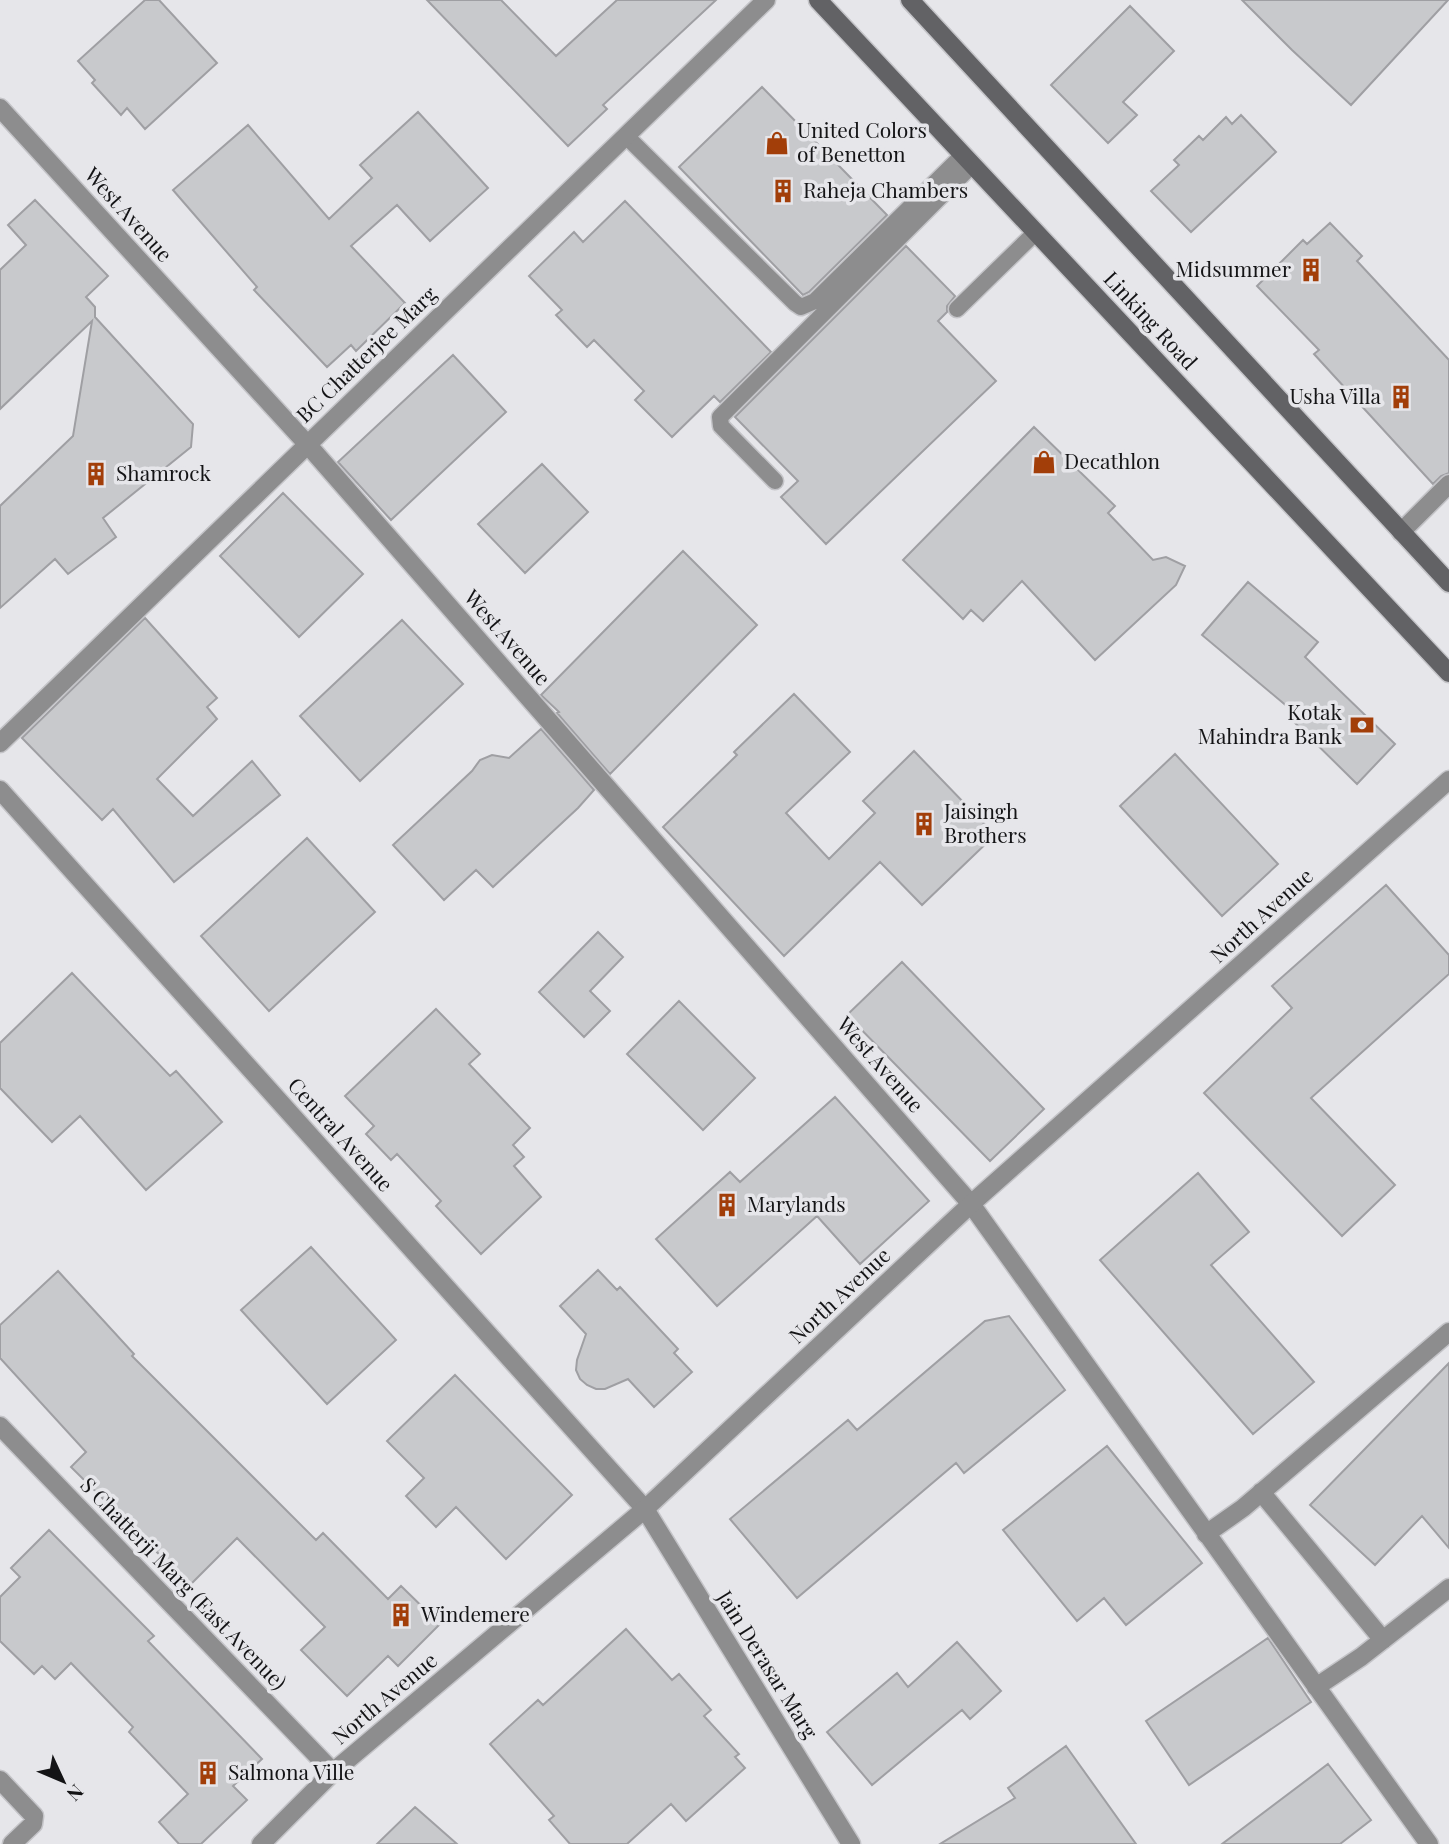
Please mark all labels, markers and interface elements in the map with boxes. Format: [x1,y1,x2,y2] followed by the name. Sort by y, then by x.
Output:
[797,115,927,167] place label: United Colors of Benetton
[763,129,791,157] shop icon: United Colors of Benetton
[79,160,180,267] street label: West Avenue
[803,175,968,203] place label: Raheja Chambers
[769,177,797,205] building icon: Raheja Chambers
[1176,254,1292,282] place label: Midsummer
[1297,256,1325,284] building icon: Midsummer
[1099,264,1204,375] street label: Linking Road
[289,279,442,428] street label: BC Chatterjee Marg
[1289,381,1382,409] place label: Usha Villa
[1387,383,1415,411] building icon: Usha Villa
[1064,446,1161,474] place label: Decathlon
[1030,448,1058,476] shop icon: Decathlon
[116,458,211,486] place label: Shamrock
[82,460,110,488] building icon: Shamrock
[458,582,558,691] street label: West Avenue
[1198,697,1342,749] place label: Kotak Mahindra Bank
[1348,711,1376,739] bank icon: Kotak Mahindra Bank
[943,796,1027,848] place label: Jaisingh Brothers
[910,810,938,838] building icon: Jaisingh Brothers
[1203,861,1318,968] street label: North Avenue
[831,1009,931,1118] street label: West Avenue
[283,1071,400,1197] street label: Central Avenue
[747,1189,846,1217] place label: Marylands
[713,1191,741,1219] building icon: Marylands
[782,1240,895,1349] street label: North Avenue
[75,1470,294,1695] street label: S Chatterji Marg (East Avenue)
[711,1584,825,1743] street label: Jain Derasar Marg
[420,1599,530,1627] place label: Windemere
[387,1601,415,1629] building icon: Windemere
[325,1645,442,1750] street label: North Avenue
[28,1746,98,1816] north arrow
[228,1757,354,1785] place label: Salmona Ville
[194,1759,222,1787] building icon: Salmona Ville
[62,1780,90,1808] text: N

